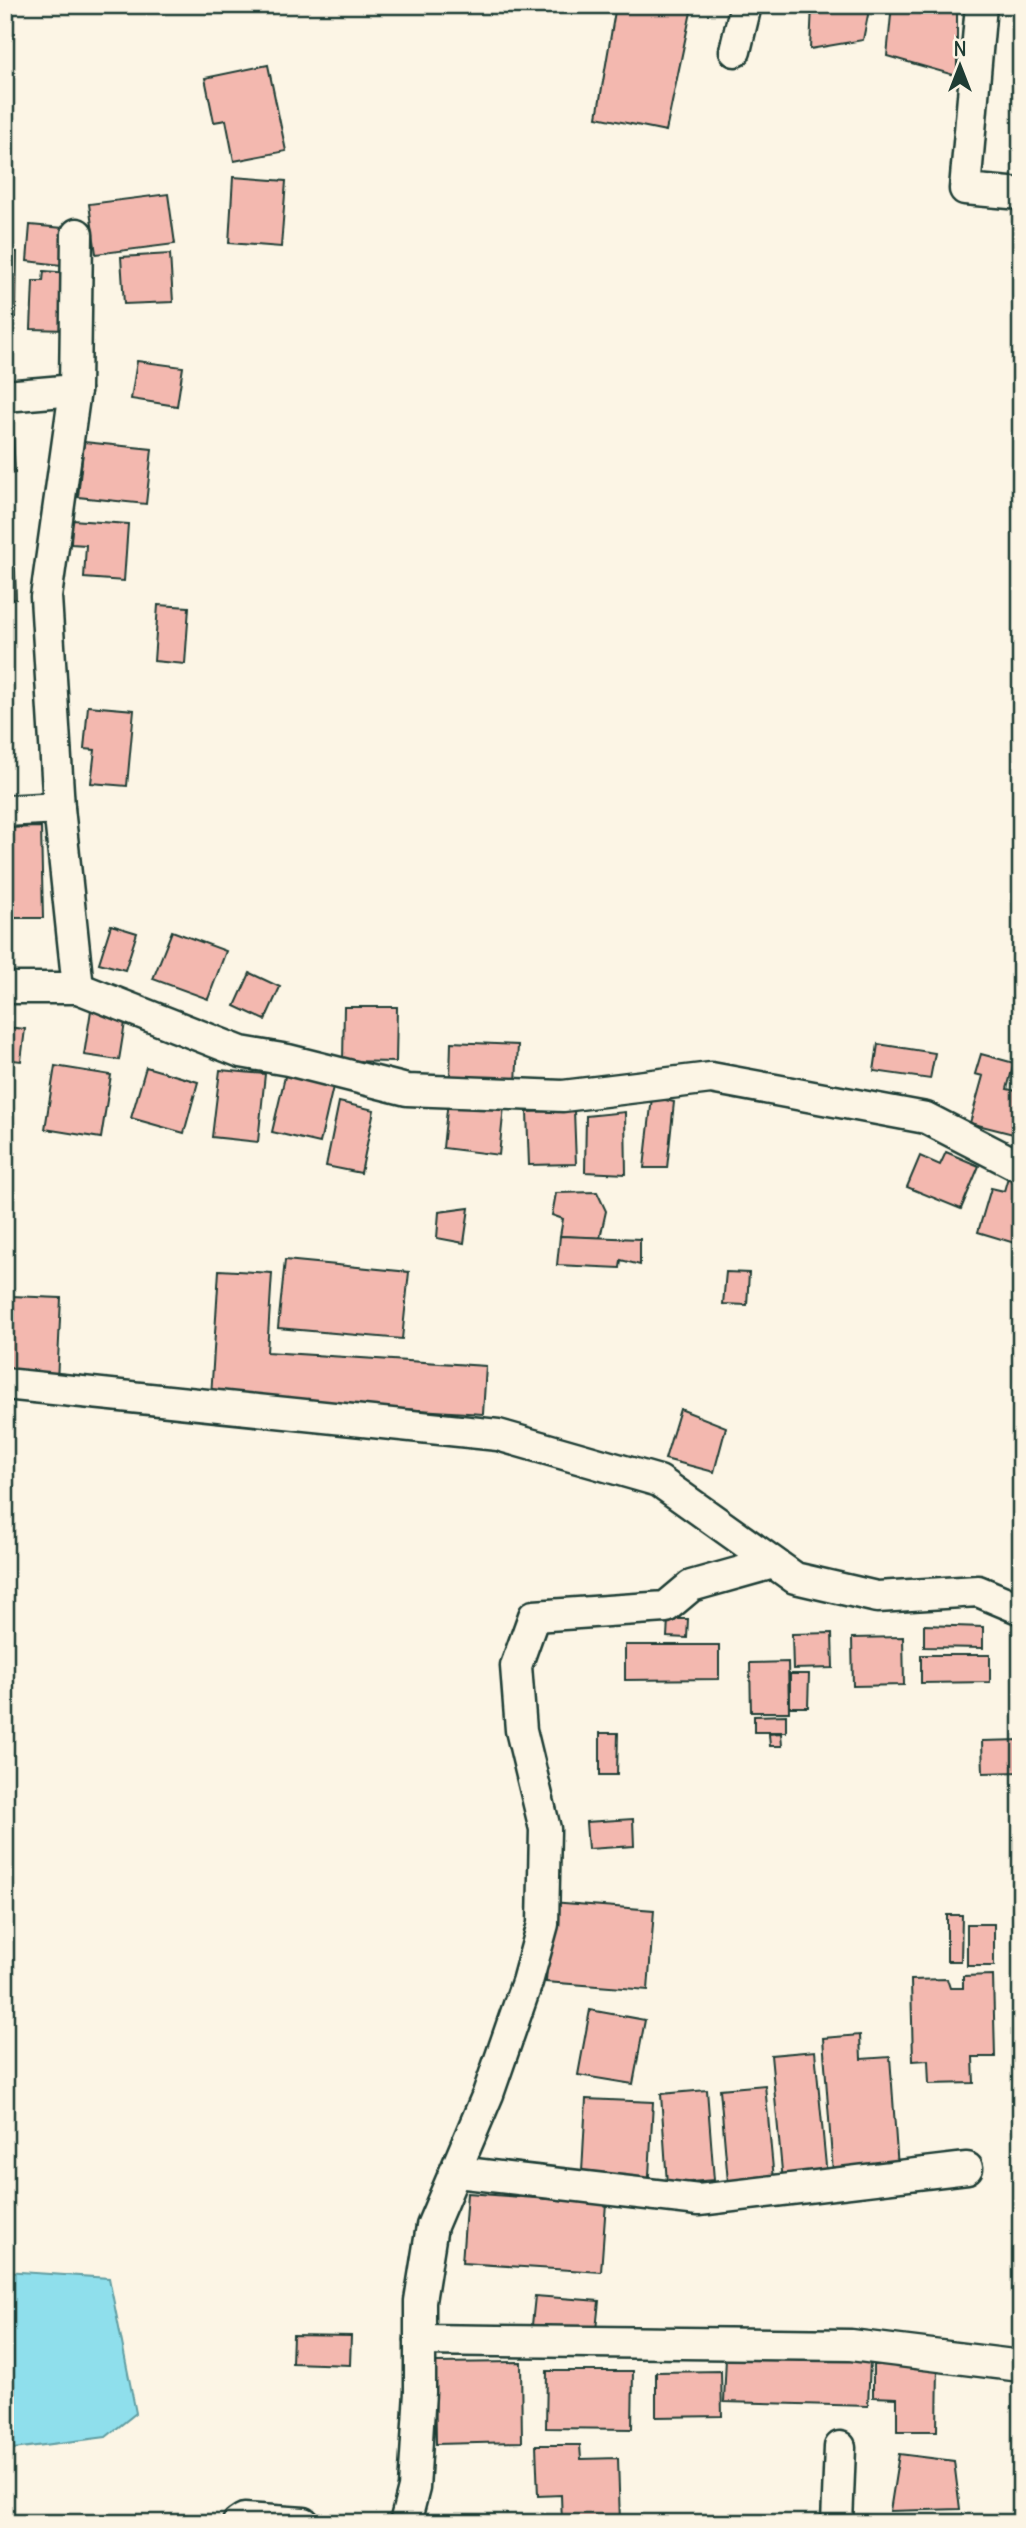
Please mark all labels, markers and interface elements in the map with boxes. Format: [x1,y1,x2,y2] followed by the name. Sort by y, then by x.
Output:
[925,32,995,102] north arrow
[953,37,967,61] text: N

